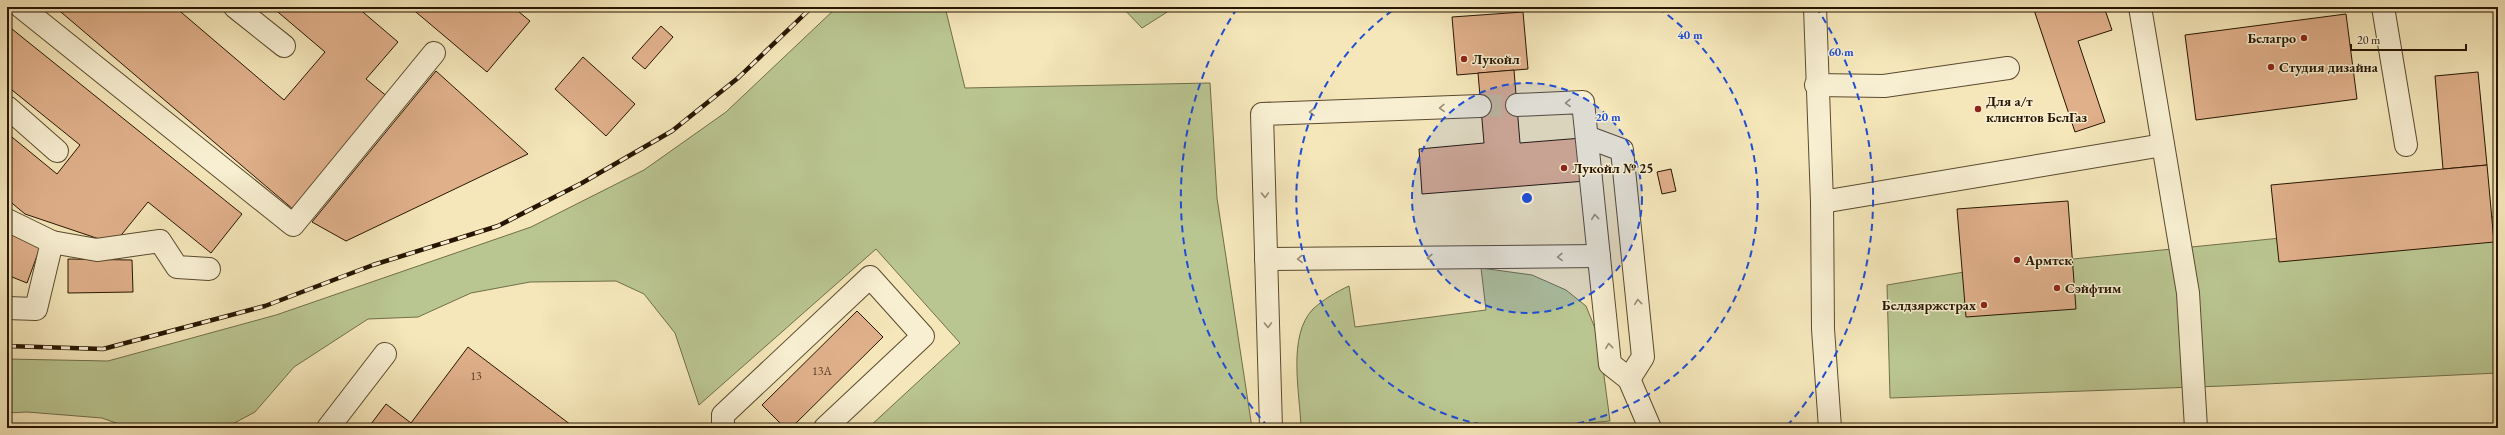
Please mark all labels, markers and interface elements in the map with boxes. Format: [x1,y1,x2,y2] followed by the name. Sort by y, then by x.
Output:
[2351,26,2466,52] scale bar
[1677,27,1703,43] text: 40 m
[2247,29,2296,47] place label: Белагро
[2357,32,2381,48] text: 20 m
[2299,33,2309,43] marker: Белагро
[1828,44,1854,60] text: 60 m
[1472,50,1520,68] place label: Лукойл
[1459,54,1469,64] marker: Лукойл
[2279,58,2379,76] place label: Студия дизайна
[2266,62,2276,72] marker: Студия дизайна
[1986,92,2087,126] place label: Для а/т клиентов БелГаз
[1565,99,1571,107] one-way arrow
[1439,103,1445,112] one-way arrow
[1973,104,1983,114] marker: Для а/т клиентов БелГаз
[1309,108,1315,116] one-way arrow
[1595,109,1621,125] text: 20 m
[1572,159,1654,177] place label: Лукойл № 25
[1559,163,1569,173] marker: Лукойл № 25
[1520,191,1534,205] centre of rings
[1260,192,1269,198] one-way arrow
[1591,214,1600,220] one-way arrow
[2024,251,2072,269] place label: Армтек
[1557,253,1563,261] one-way arrow
[1427,254,1433,262] one-way arrow
[1297,255,1303,263] one-way arrow
[2012,255,2022,265] marker: Армтек
[2065,279,2122,297] place label: Сэйфтим
[2052,283,2062,293] marker: Сэйфтим
[1882,296,1976,314] place label: Белдзяржстрах
[1634,299,1643,306] one-way arrow
[1979,300,1989,310] marker: Белдзяржстрах
[1264,322,1272,328] one-way arrow
[1604,343,1613,349] one-way arrow
[812,363,833,379] house number: 13А
[470,368,482,384] house number: 13

